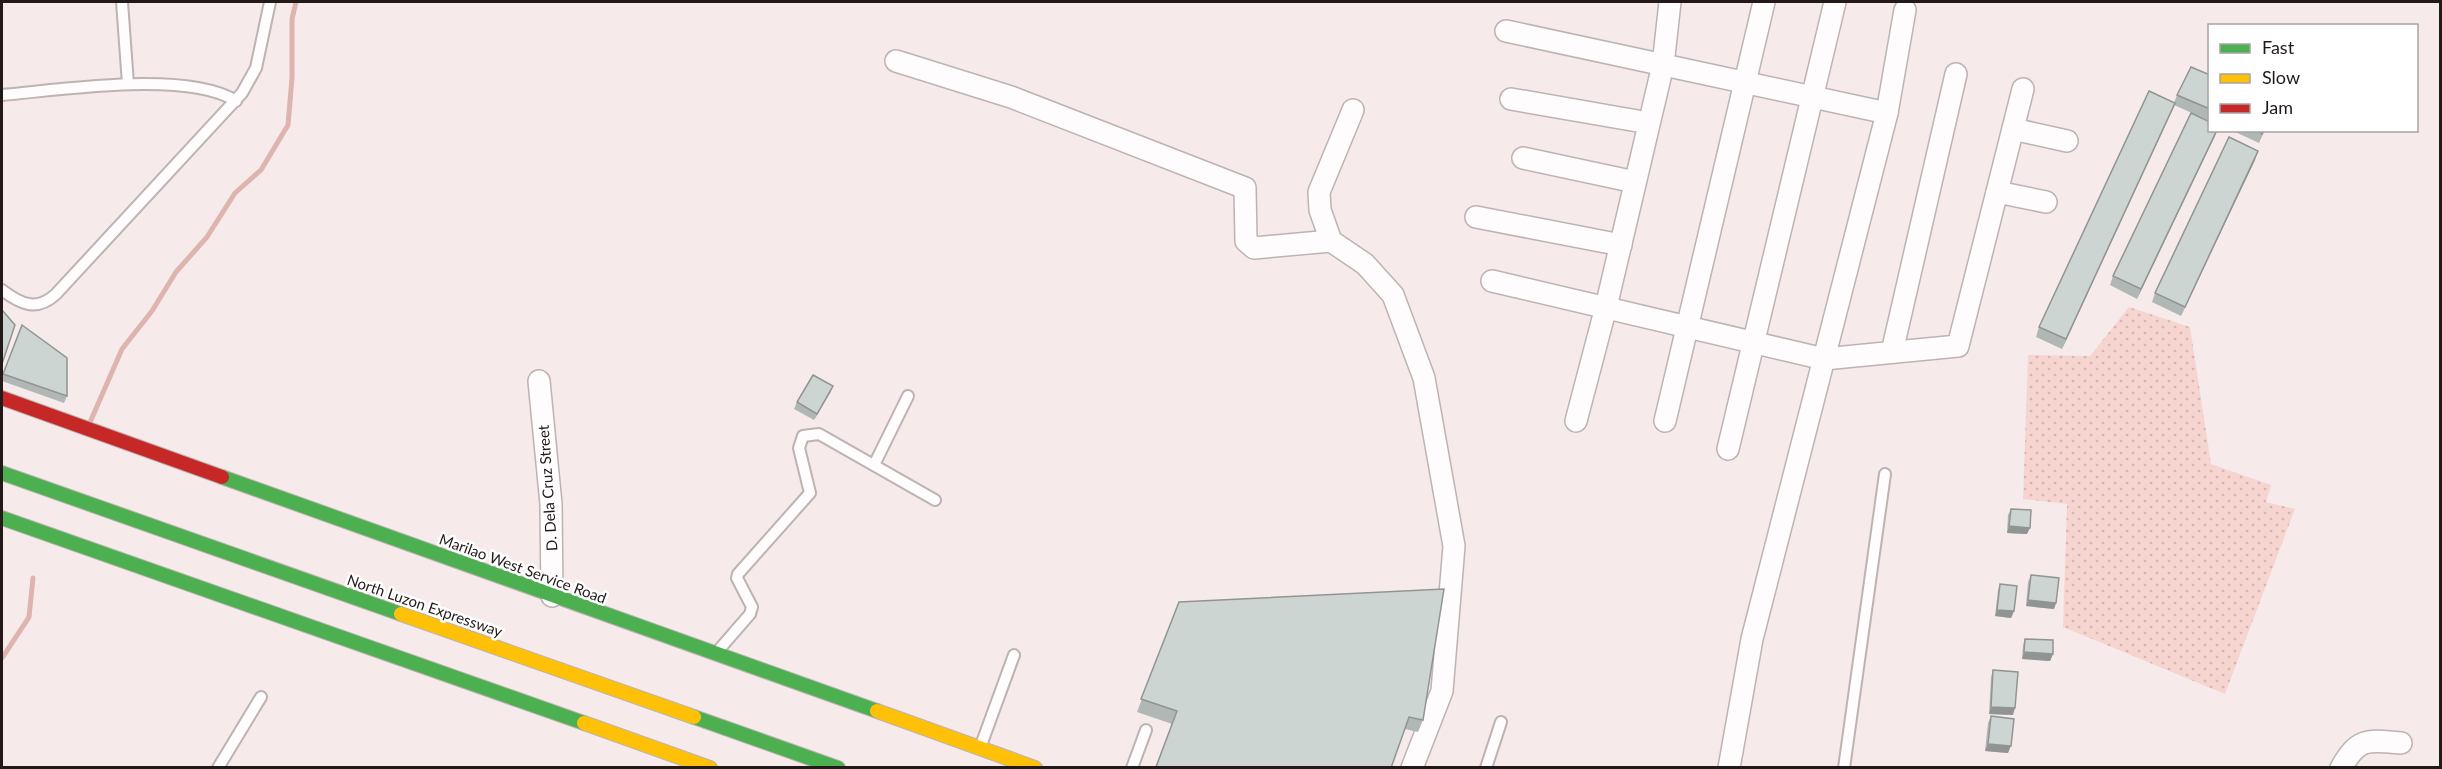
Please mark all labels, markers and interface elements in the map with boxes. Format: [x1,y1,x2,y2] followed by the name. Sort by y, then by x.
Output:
[2208,24,2418,132] legend
[2262,36,2295,58] text: Fast
[2262,66,2300,88] text: Slow
[2262,96,2293,118] text: Jam
[534,424,560,552] street label: D. Dela Cruz Street
[437,529,609,607] street label: Marilao West Service Road
[345,570,505,640] street label: North Luzon Expressway

